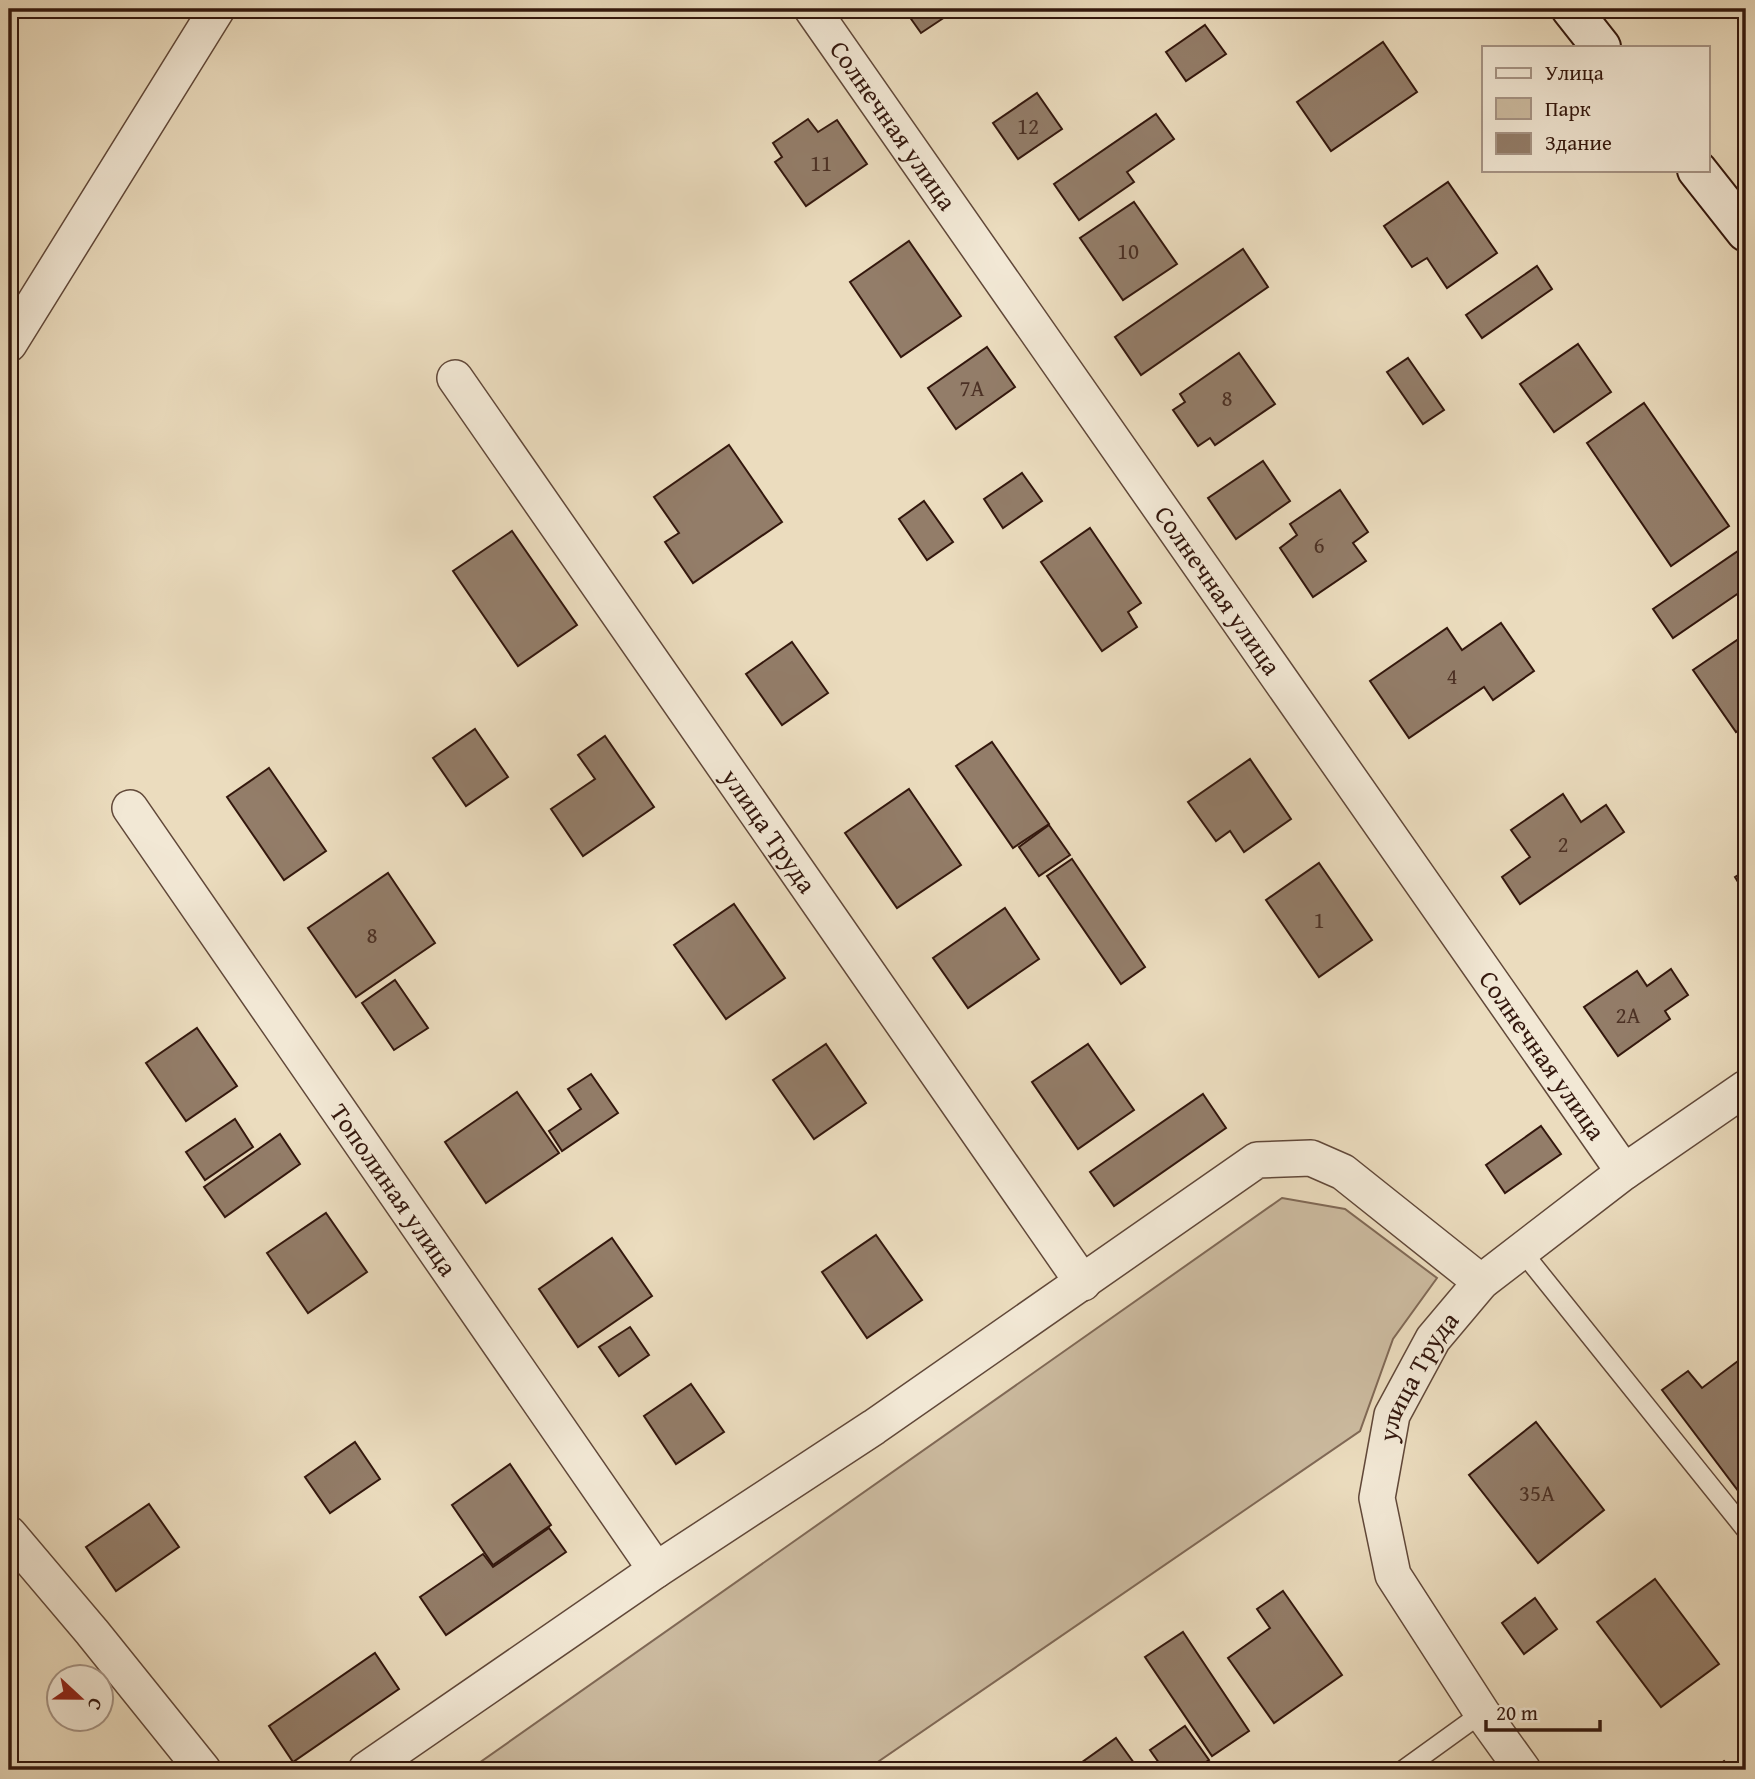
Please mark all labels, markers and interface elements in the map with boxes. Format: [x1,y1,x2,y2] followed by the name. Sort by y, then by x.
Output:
[821,32,967,219] street label: Солнечная улица
[1482,46,1710,172] legend
[1545,57,1604,88] text: Улица
[1545,93,1591,124] text: Парк
[1017,109,1039,142] house number: 12
[1545,127,1612,158] text: Здание
[810,146,832,179] house number: 11
[1117,234,1139,267] house number: 10
[959,371,985,404] house number: 7А
[1221,381,1233,414] house number: 8
[1145,497,1292,684] street label: Солнечная улица
[1313,528,1325,561] house number: 6
[1446,659,1458,692] house number: 4
[712,759,827,901] street label: улица Труда
[1557,827,1569,860] house number: 2
[1313,903,1325,936] house number: 1
[366,918,378,951] house number: 8
[1470,962,1616,1148] street label: Солнечная улица
[1615,998,1641,1031] house number: 2А
[321,1095,468,1284] street label: Тополиная улица
[1367,1302,1468,1446] street label: улица Труда
[1519,1476,1555,1509] house number: 35А
[46,1664,116,1734] north arrow
[1486,1688,1599,1732] scale bar
[81,1694,111,1715] text: С
[1496,1697,1538,1728] text: 20 m

